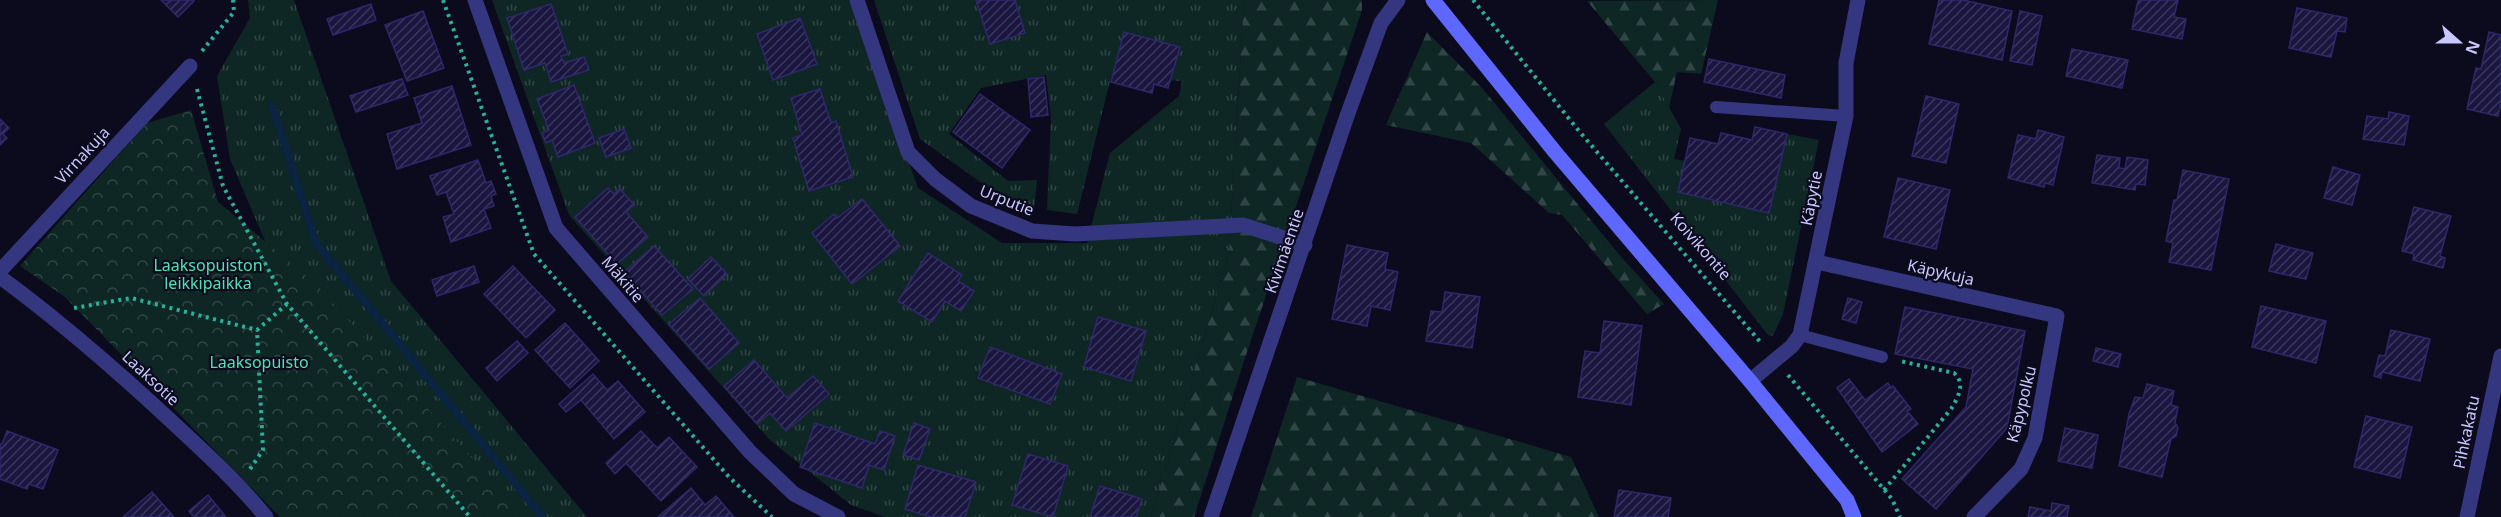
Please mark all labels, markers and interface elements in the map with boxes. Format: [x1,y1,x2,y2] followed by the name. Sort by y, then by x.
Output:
[2429,12,2489,72] north arrow
[2460,37,2486,57] text: N
[50,122,114,188] street label: Virnakuja
[1795,169,1827,227] street label: Käpytie
[976,179,1038,221] street label: Urputie
[1259,206,1309,296] street label: Kivimäentie
[1665,207,1737,285] street label: Koivikontie
[597,251,649,307] street label: Mäkitie
[153,254,263,294] park label: Laaksopuiston leikkipaikka
[1905,254,1977,290] street label: Käpykuja
[117,346,185,410] street label: Laaksotie
[209,351,309,373] park label: Laaksopuisto
[2001,363,2041,445] street label: Käpypolku
[2448,393,2484,471] street label: Pihkakatu

